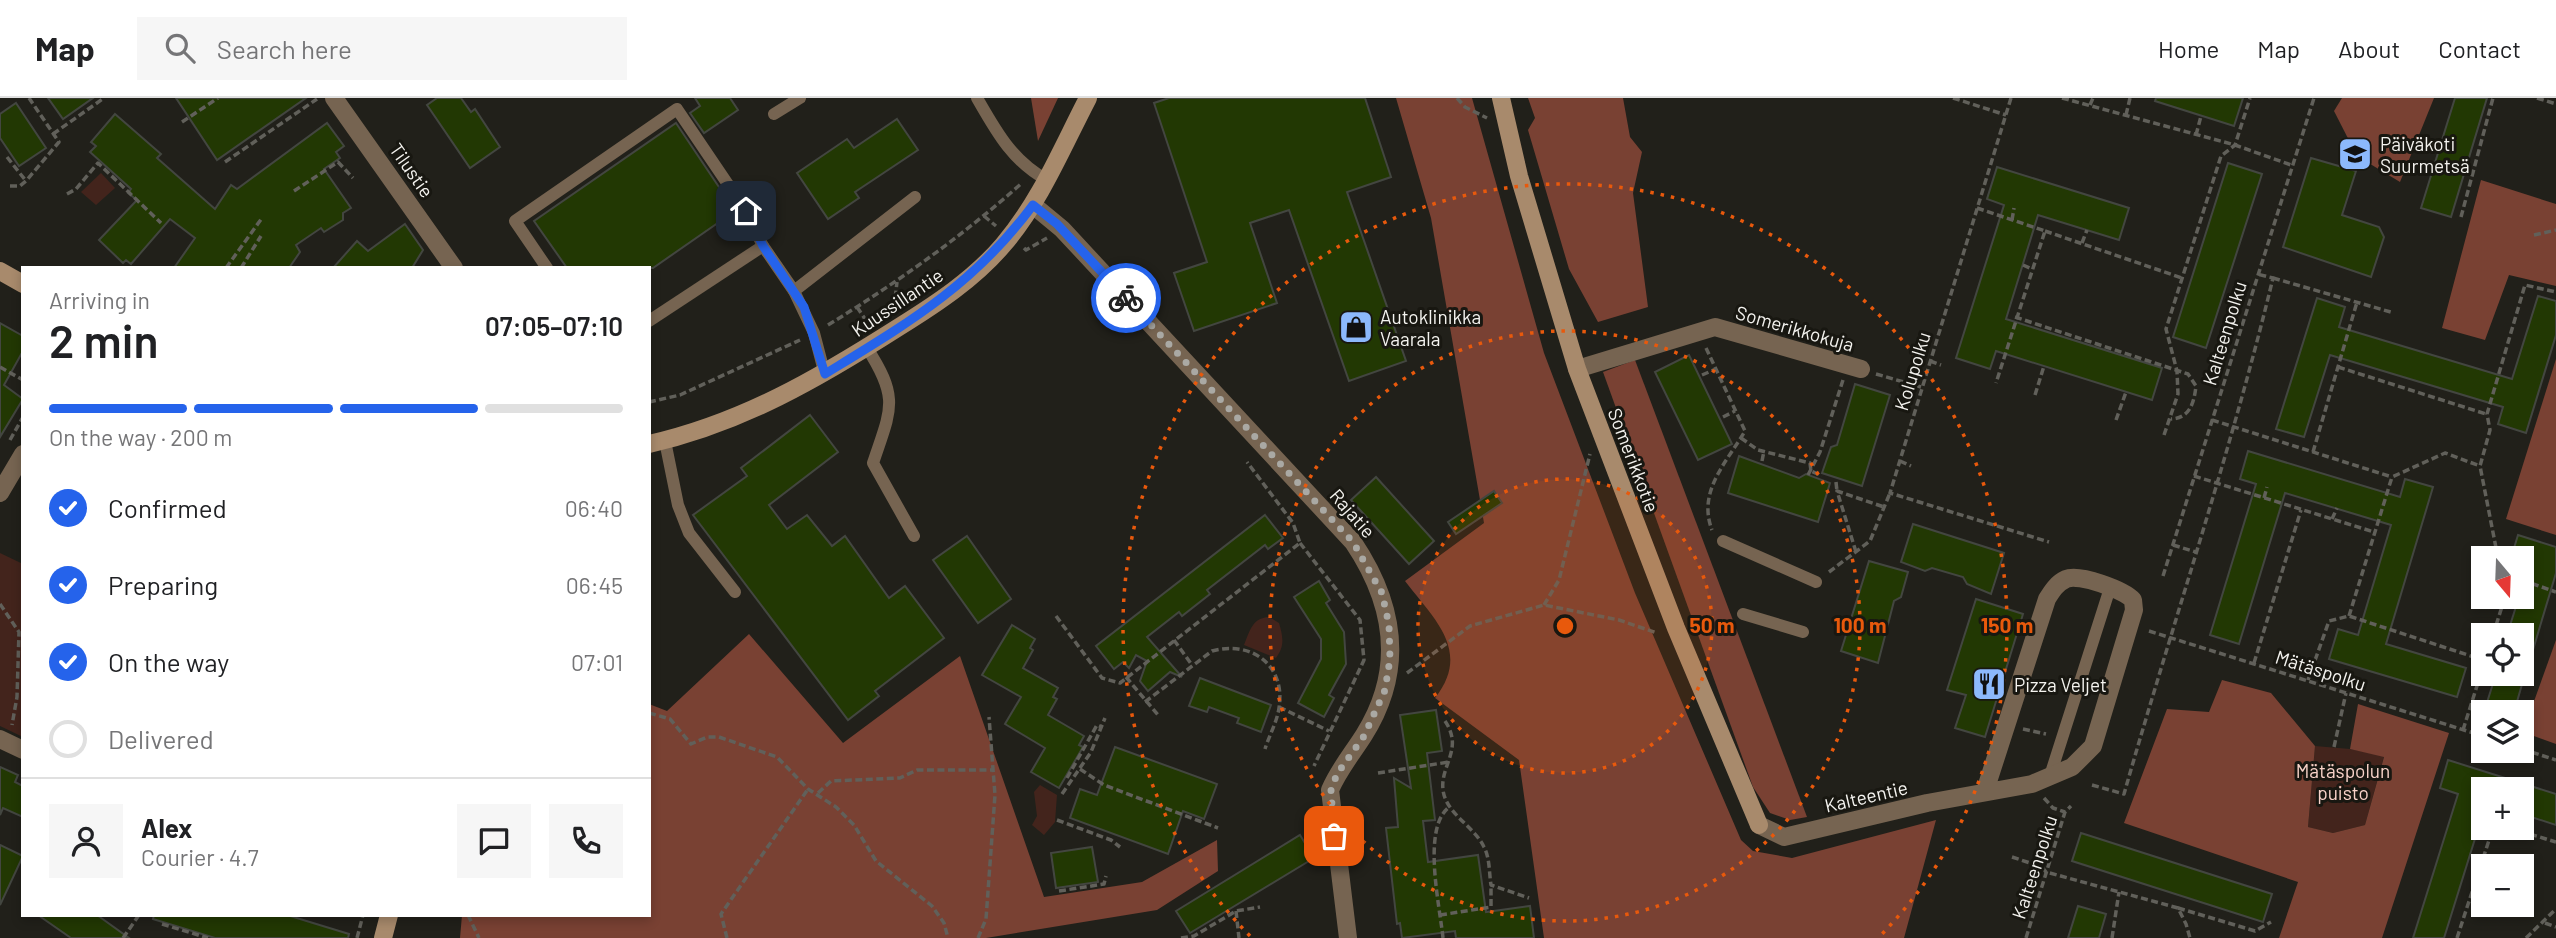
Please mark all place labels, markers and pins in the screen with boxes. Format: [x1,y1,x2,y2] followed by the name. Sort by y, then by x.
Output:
[2380,132,2470,177] place label: Päiväkoti Suurmetsä
[2336,135,2374,173] school or university icon: Päiväkoti Suurmetsä
[716,181,776,241] pin
[1380,305,1481,350] place label: Autoklinikka Vaarala
[1337,308,1375,346] shop icon: Autoklinikka Vaarala
[1553,614,1577,638] centre of rings
[1970,665,2008,703] restaurant icon: Pizza Veljet
[2014,673,2107,696] place label: Pizza Veljet
[1304,806,1364,866] pin

